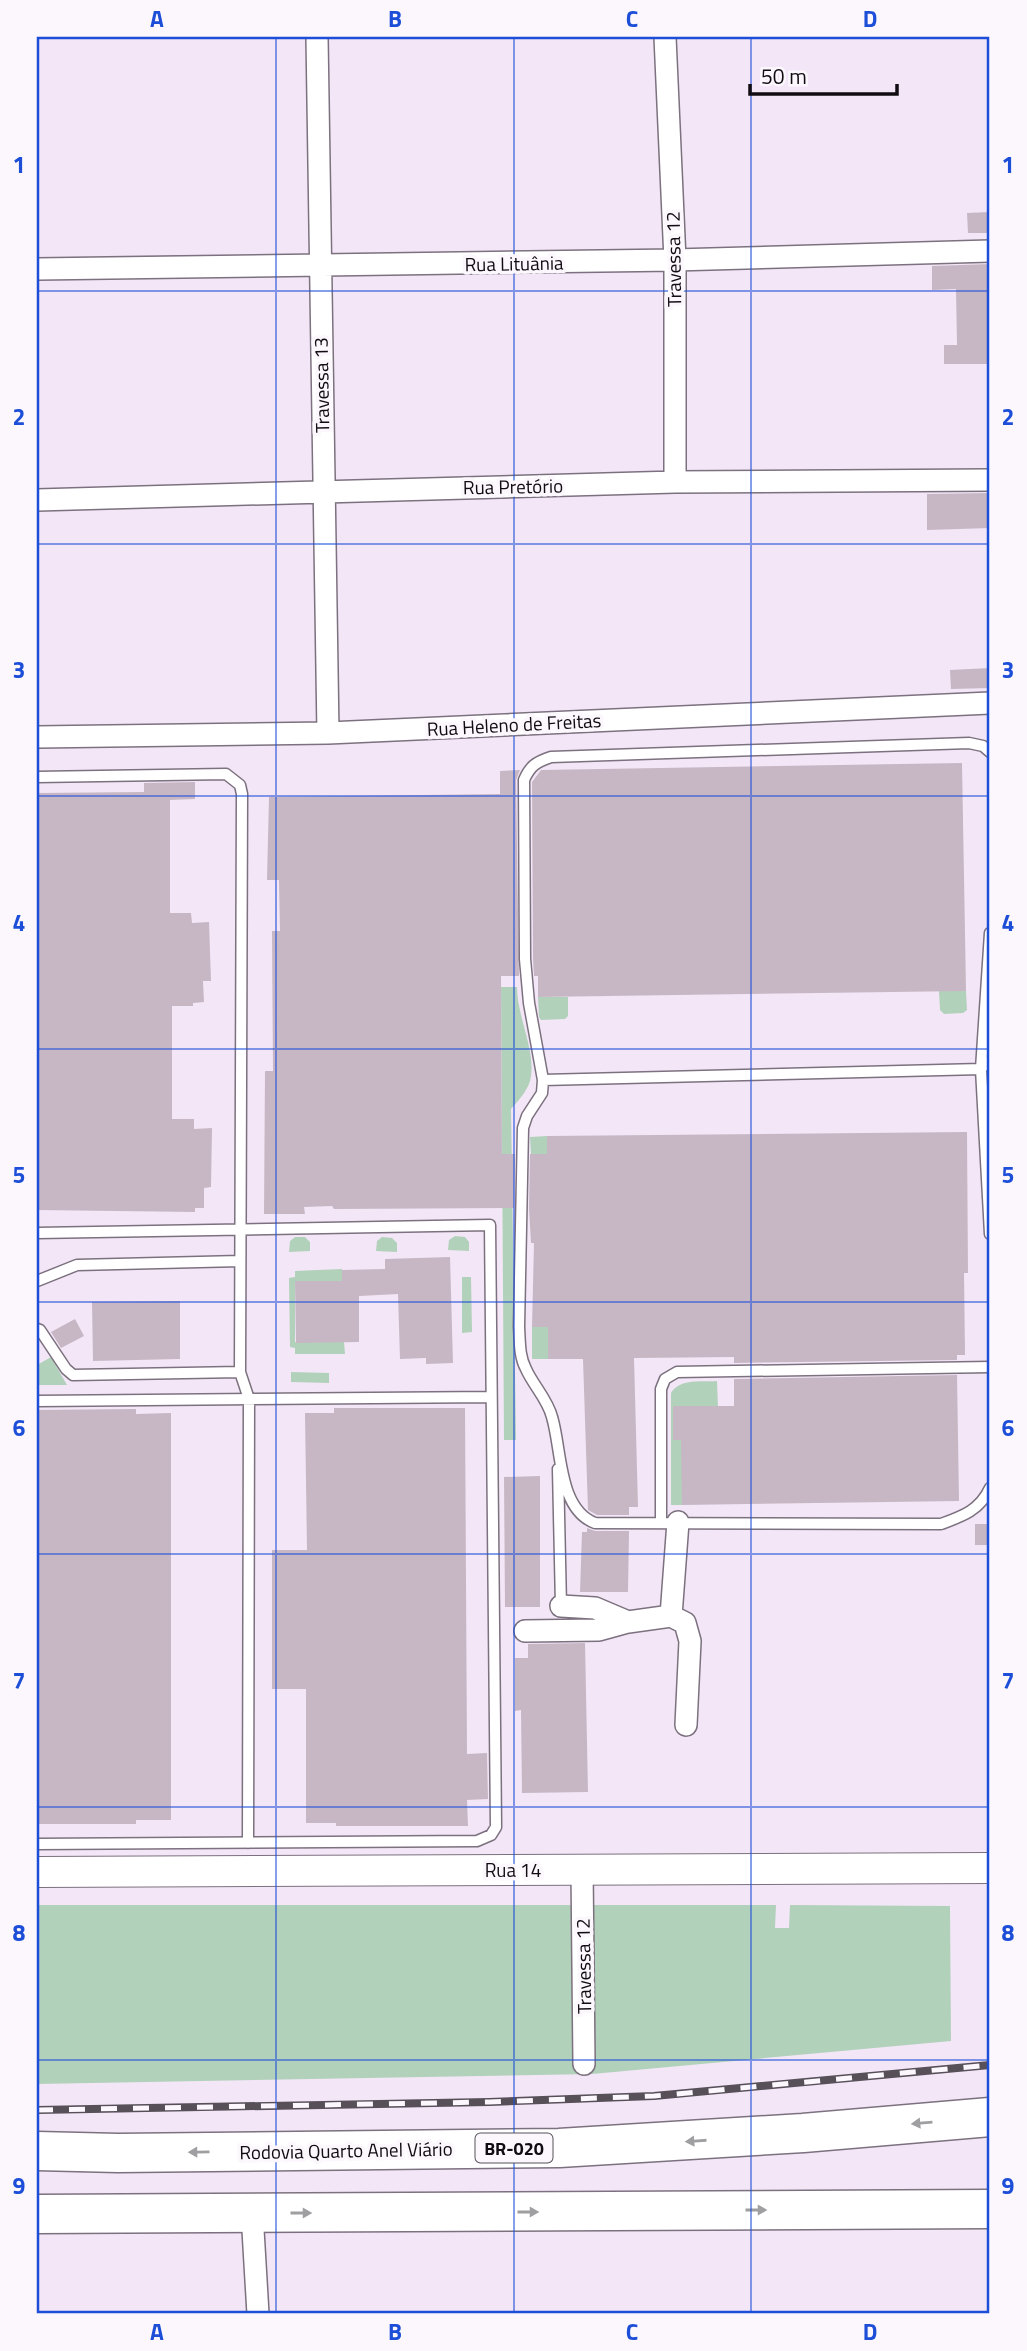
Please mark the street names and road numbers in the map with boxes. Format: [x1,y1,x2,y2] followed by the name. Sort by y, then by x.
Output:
[658,211,688,307] street label: Travessa 12
[464,248,564,278] street label: Rua Lituânia
[306,337,336,433] street label: Travessa 13
[463,471,563,501] street label: Rua Pretório
[426,705,602,743] street label: Rua Heleno de Freitas
[485,1855,541,1884] street label: Rua 14
[568,1918,598,2014] street label: Travessa 12
[239,2134,453,2166] street label: Rodovia Quarto Anel Viário
[476,2134,552,2162] road number: BR-020

